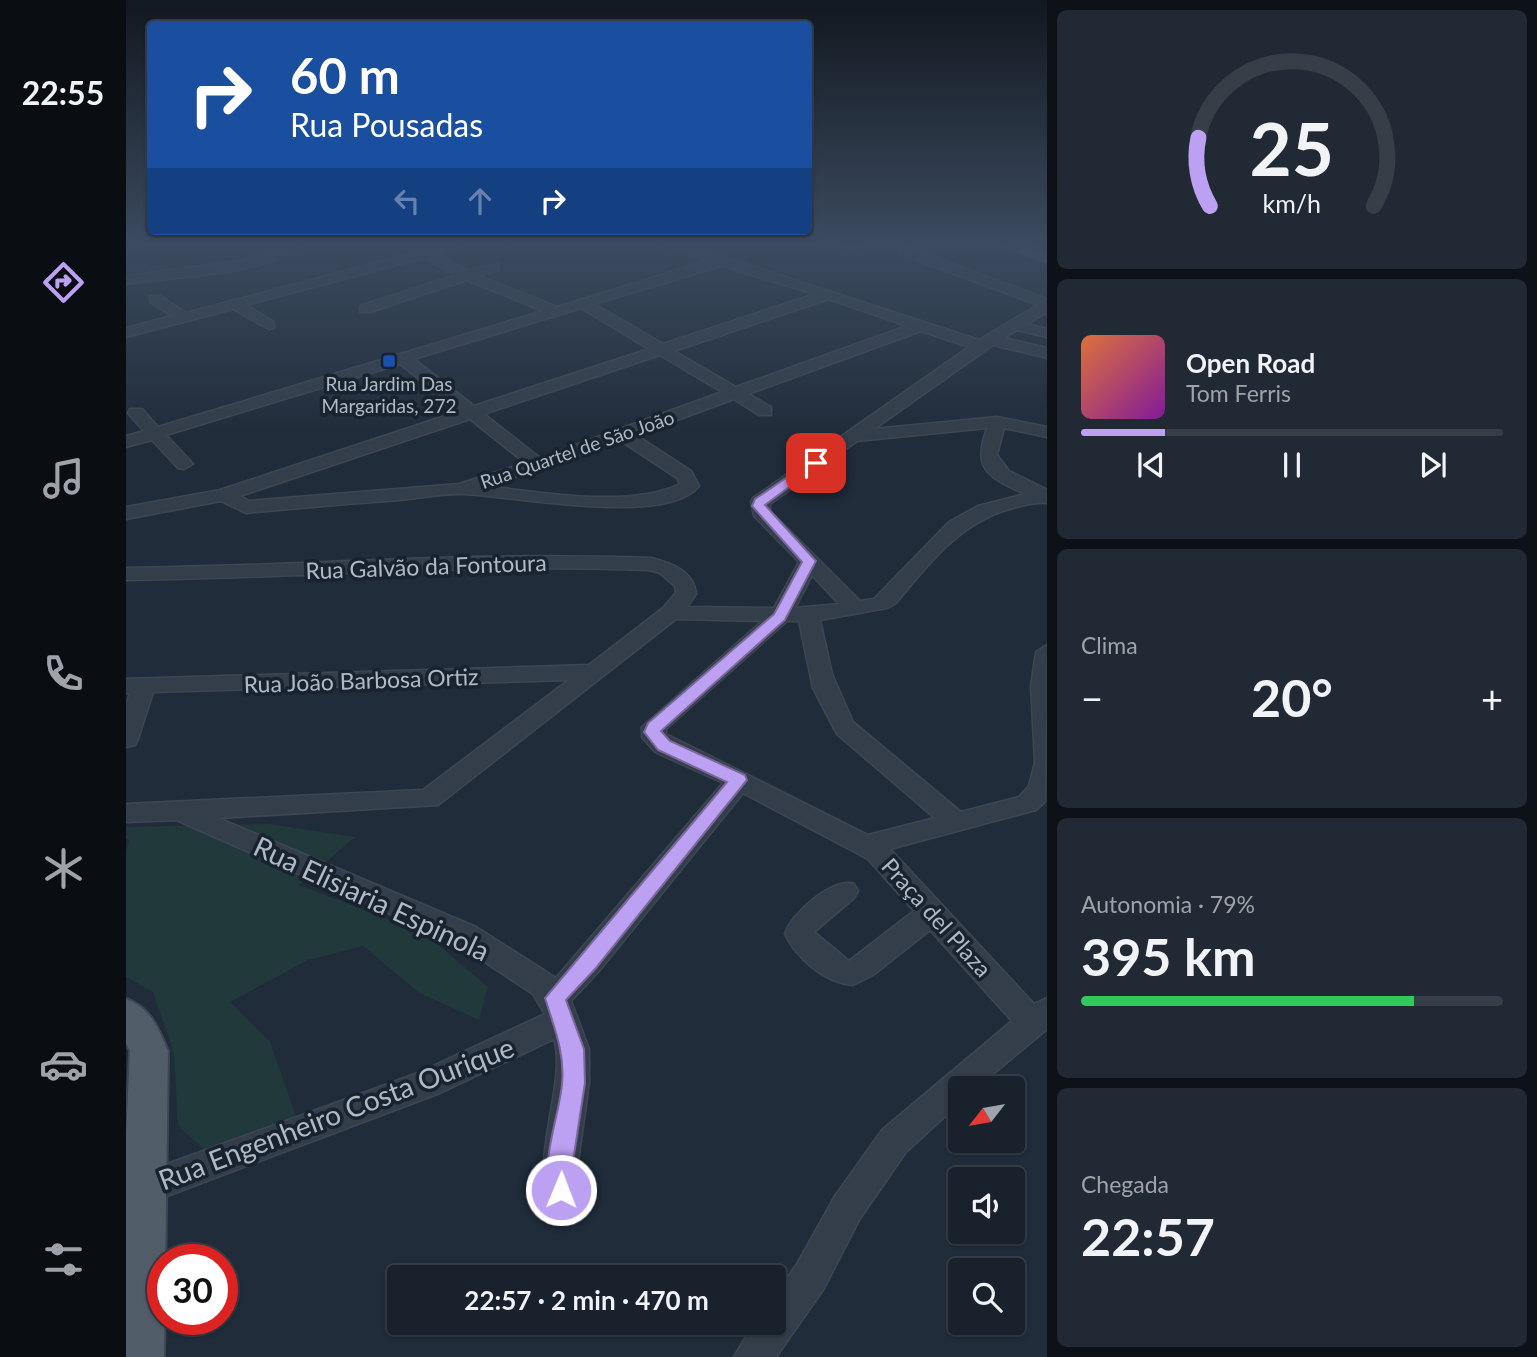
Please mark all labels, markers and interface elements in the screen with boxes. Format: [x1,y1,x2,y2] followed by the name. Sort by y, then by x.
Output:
[290,46,400,104] text: 60 m
[175,49,266,140] icon: right
[22,73,104,112] text: 22:55
[1250,104,1334,192] text: 25
[290,105,483,144] text: Rua Pousadas
[388,182,426,220] icon: left
[461,182,499,220] icon: ahead
[534,182,572,220] icon: right
[1263,188,1321,218] text: km/h
[39,258,88,307] icon: directions
[1186,347,1315,379] text: Open Road
[381,353,397,369] marker: Rua Jardim Das Margaridas, 272
[322,372,456,417] place label: Rua Jardim Das Margaridas, 272
[1186,379,1291,407] text: Tom Ferris
[477,405,677,493] street label: Rua Quartel de São João
[786,433,846,493] pin
[797,444,835,482] icon: arrive
[1132,446,1170,484] icon: previous
[1273,446,1311,484] icon: pause
[1414,446,1452,484] icon: next
[39,454,88,503] icon: music
[305,548,547,584] street label: Rua Galvão da Fontoura
[1081,631,1138,659] text: Clima
[39,649,88,698] icon: phone
[243,662,479,698] street label: Rua João Barbosa Ortiz
[1251,666,1333,728] text: 20°
[1081,675,1103,721] text: −
[1481,675,1503,721] text: +
[249,828,495,968] street label: Rua Elisiaria Espinola
[39,844,88,893] icon: climate
[876,852,998,982] street label: Praça del Plaza
[1081,890,1255,918] text: Autonomia · 79%
[1081,925,1255,987] text: 395 km
[153,1029,519,1197] street label: Rua Engenheiro Costa Ourique
[39,1040,88,1089] icon: car
[948,1076,1026,1153] north arrow
[948,1076,1025,1335] map controls
[524,1153,598,1227] position arrow
[948,1167,1025,1244] button: sound
[1081,1170,1169,1198] text: Chegada
[1081,1205,1215,1267] text: 22:57
[39,1235,88,1284] icon: filters
[147,1244,238,1335] speed limit sign: 30
[948,1258,1025,1335] button: search
[464,1284,709,1316] text: 22:57 · 2 min · 470 m

